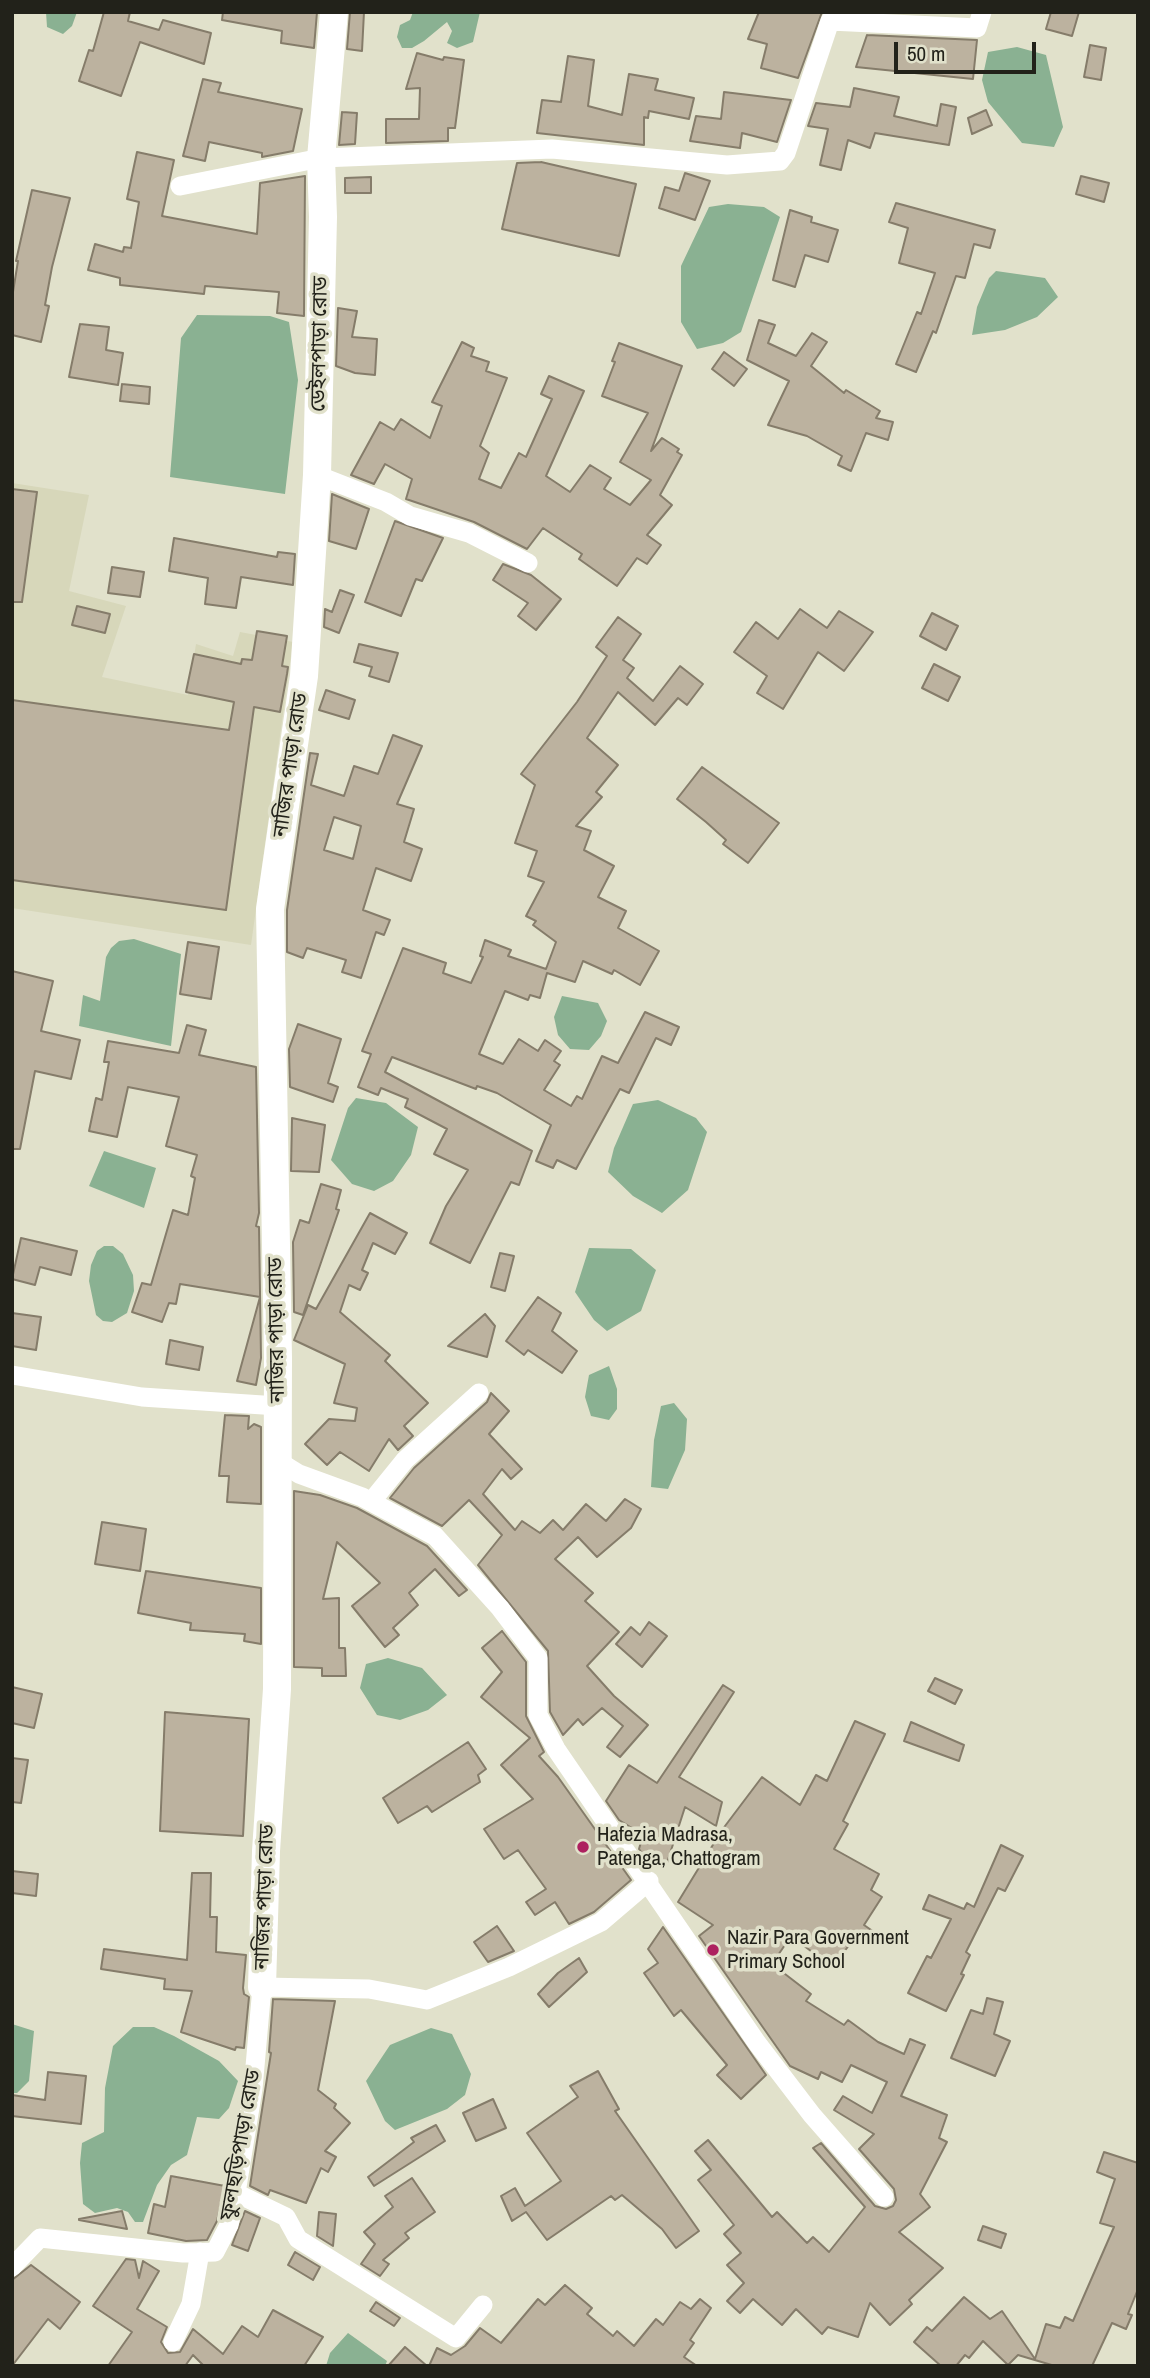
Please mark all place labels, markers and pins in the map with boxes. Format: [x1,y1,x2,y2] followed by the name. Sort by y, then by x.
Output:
[597,1822,761,1872] place label: Hafezia Madrasa, Patenga, Chattogram
[575,1839,591,1855] marker: Hafezia Madrasa, Patenga, Chattogram
[727,1925,909,1975] place label: Nazir Para Government Primary School
[705,1942,721,1958] marker: Nazir Para Government Primary School

